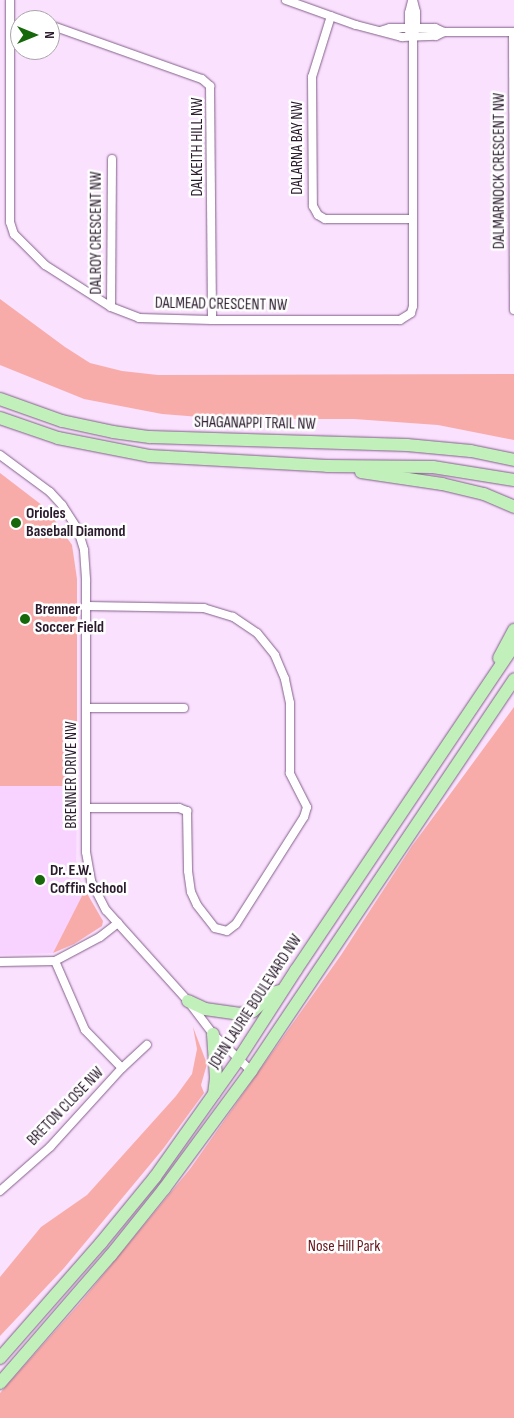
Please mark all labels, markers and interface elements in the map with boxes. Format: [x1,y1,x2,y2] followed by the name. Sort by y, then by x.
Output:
[10,10,60,60] north arrow
[41,31,58,39] text: N
[490,93,510,249] street label: DALMARNOCK CRESCENT NW
[188,98,208,196] street label: DALKEITH HILL NW
[288,101,308,195] street label: DALARNA BAY NW
[87,171,107,295] street label: DALROY CRESCENT NW
[155,294,287,316] street label: DALMEAD CRESCENT NW
[194,413,316,435] street label: SHAGANAPPI TRAIL NW
[26,504,125,542] place label: Orioles Baseball Diamond
[10,517,22,529] marker: Orioles Baseball Diamond
[35,600,104,638] place label: Brenner Soccer Field
[19,613,31,625] marker: Brenner Soccer Field
[62,721,82,829] street label: BRENNER DRIVE NW
[50,861,126,899] place label: Dr. E.W. Coffin School
[34,874,46,886] marker: Dr. E.W. Coffin School
[205,931,307,1073] street label: JOHN LAURIE BOULEVARD NW
[24,1064,108,1150] street label: BRETON CLOSE NW
[308,1237,380,1257] park label: Nose Hill Park

